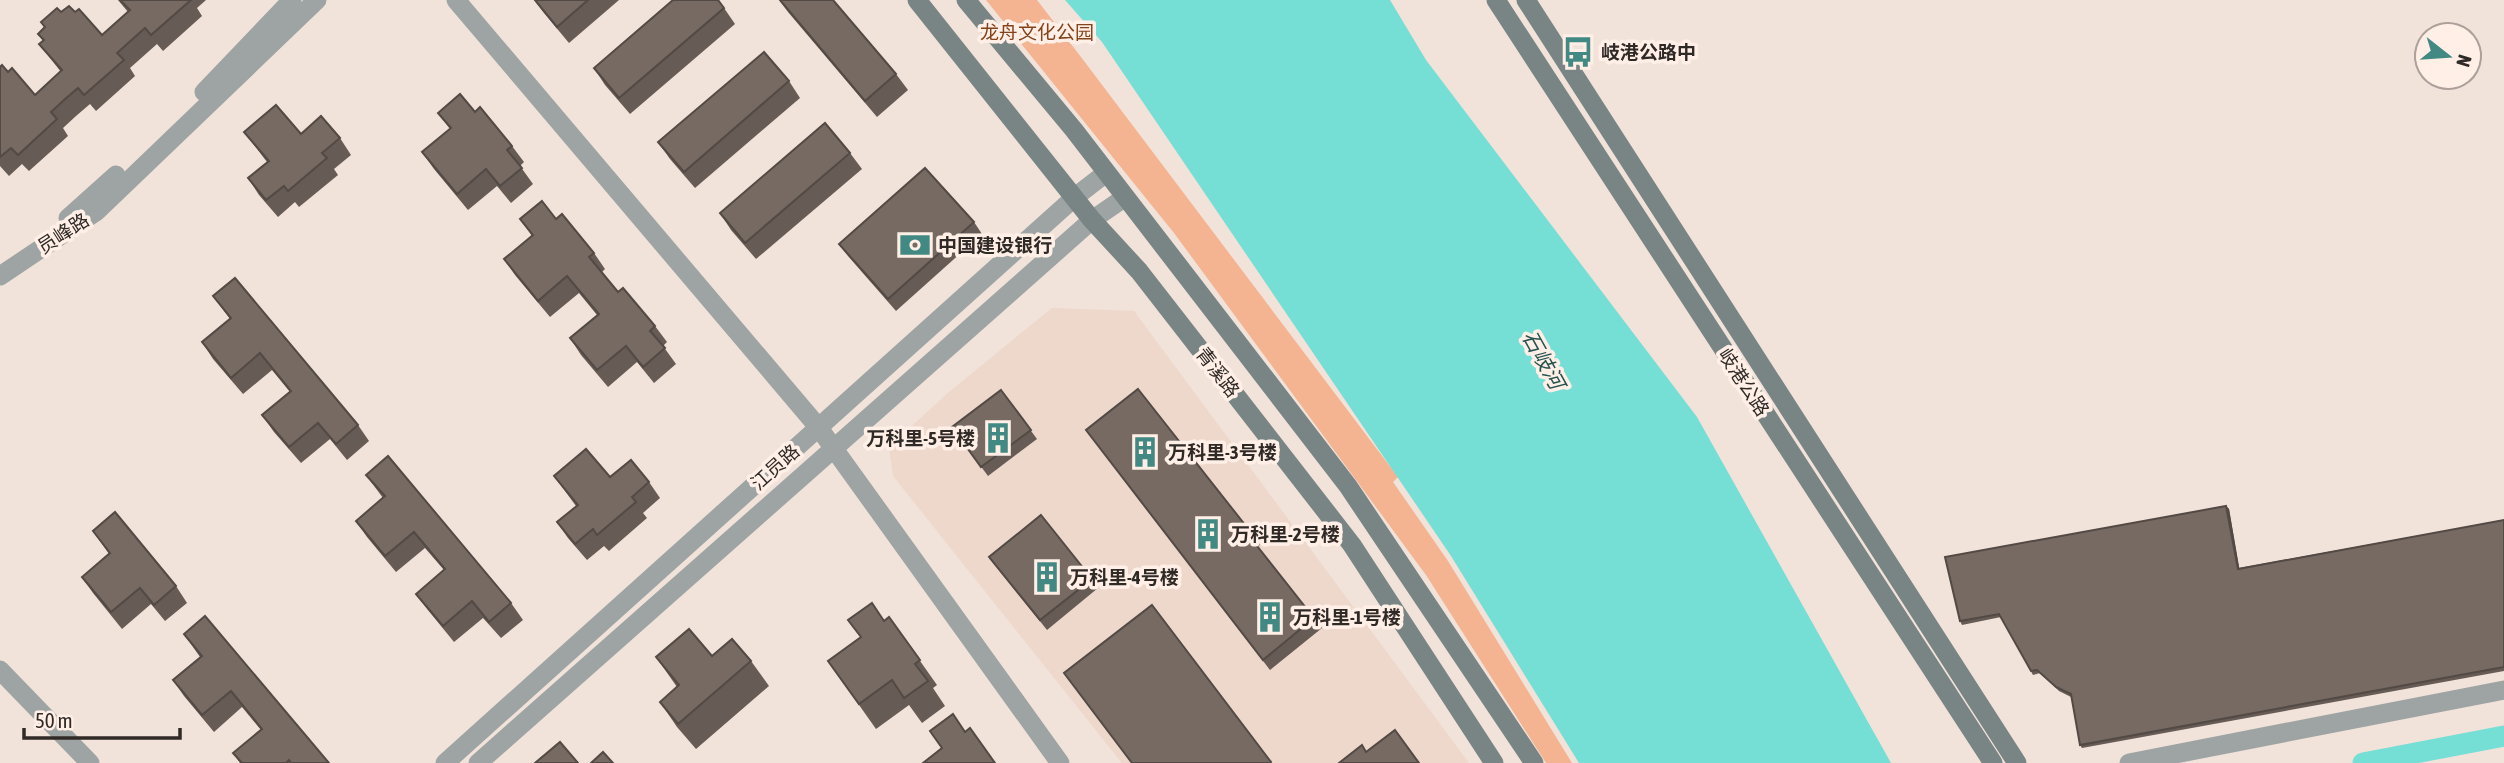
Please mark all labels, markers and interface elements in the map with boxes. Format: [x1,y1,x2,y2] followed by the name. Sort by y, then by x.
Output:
[980,21,1094,43] park label: 龙舟文化公园
[2413,21,2483,91] north arrow
[1561,35,1595,69] bus stop icon: 岐港公路中
[1601,41,1696,63] place label: 岐港公路中
[2452,52,2476,70] text: N
[33,208,93,258] street label: 员峰路
[898,228,932,262] bank icon: 中国建设银行
[938,234,1052,256] place label: 中国建设银行
[1518,326,1572,396] water label: 石岐河
[1192,343,1244,401] street label: 青溪路
[1714,344,1774,420] street label: 岐港公路
[981,421,1015,455] building icon: 万科里-5号楼
[866,427,975,449] place label: 万科里-5号楼
[1128,435,1162,469] building icon: 万科里-3号楼
[746,440,804,494] street label: 江员路
[1168,441,1277,463] place label: 万科里-3号楼
[1191,517,1225,551] building icon: 万科里-2号楼
[1231,523,1340,545] place label: 万科里-2号楼
[1030,560,1064,594] building icon: 万科里-4号楼
[1070,566,1179,588] place label: 万科里-4号楼
[1253,600,1287,634] building icon: 万科里-1号楼
[1293,606,1401,628] place label: 万科里-1号楼
[24,696,180,740] scale bar
[35,708,73,732] text: 50 m

